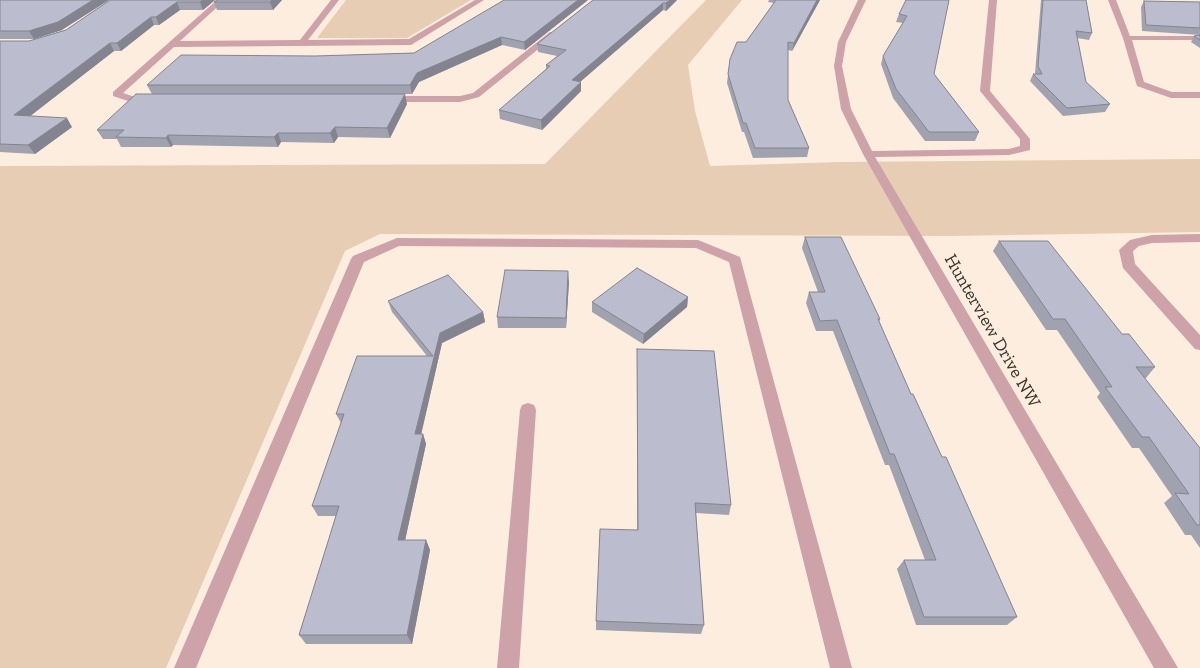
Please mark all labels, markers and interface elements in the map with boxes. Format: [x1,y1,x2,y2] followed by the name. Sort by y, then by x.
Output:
[939,251,1045,411] street label: Hunterview Drive NW

